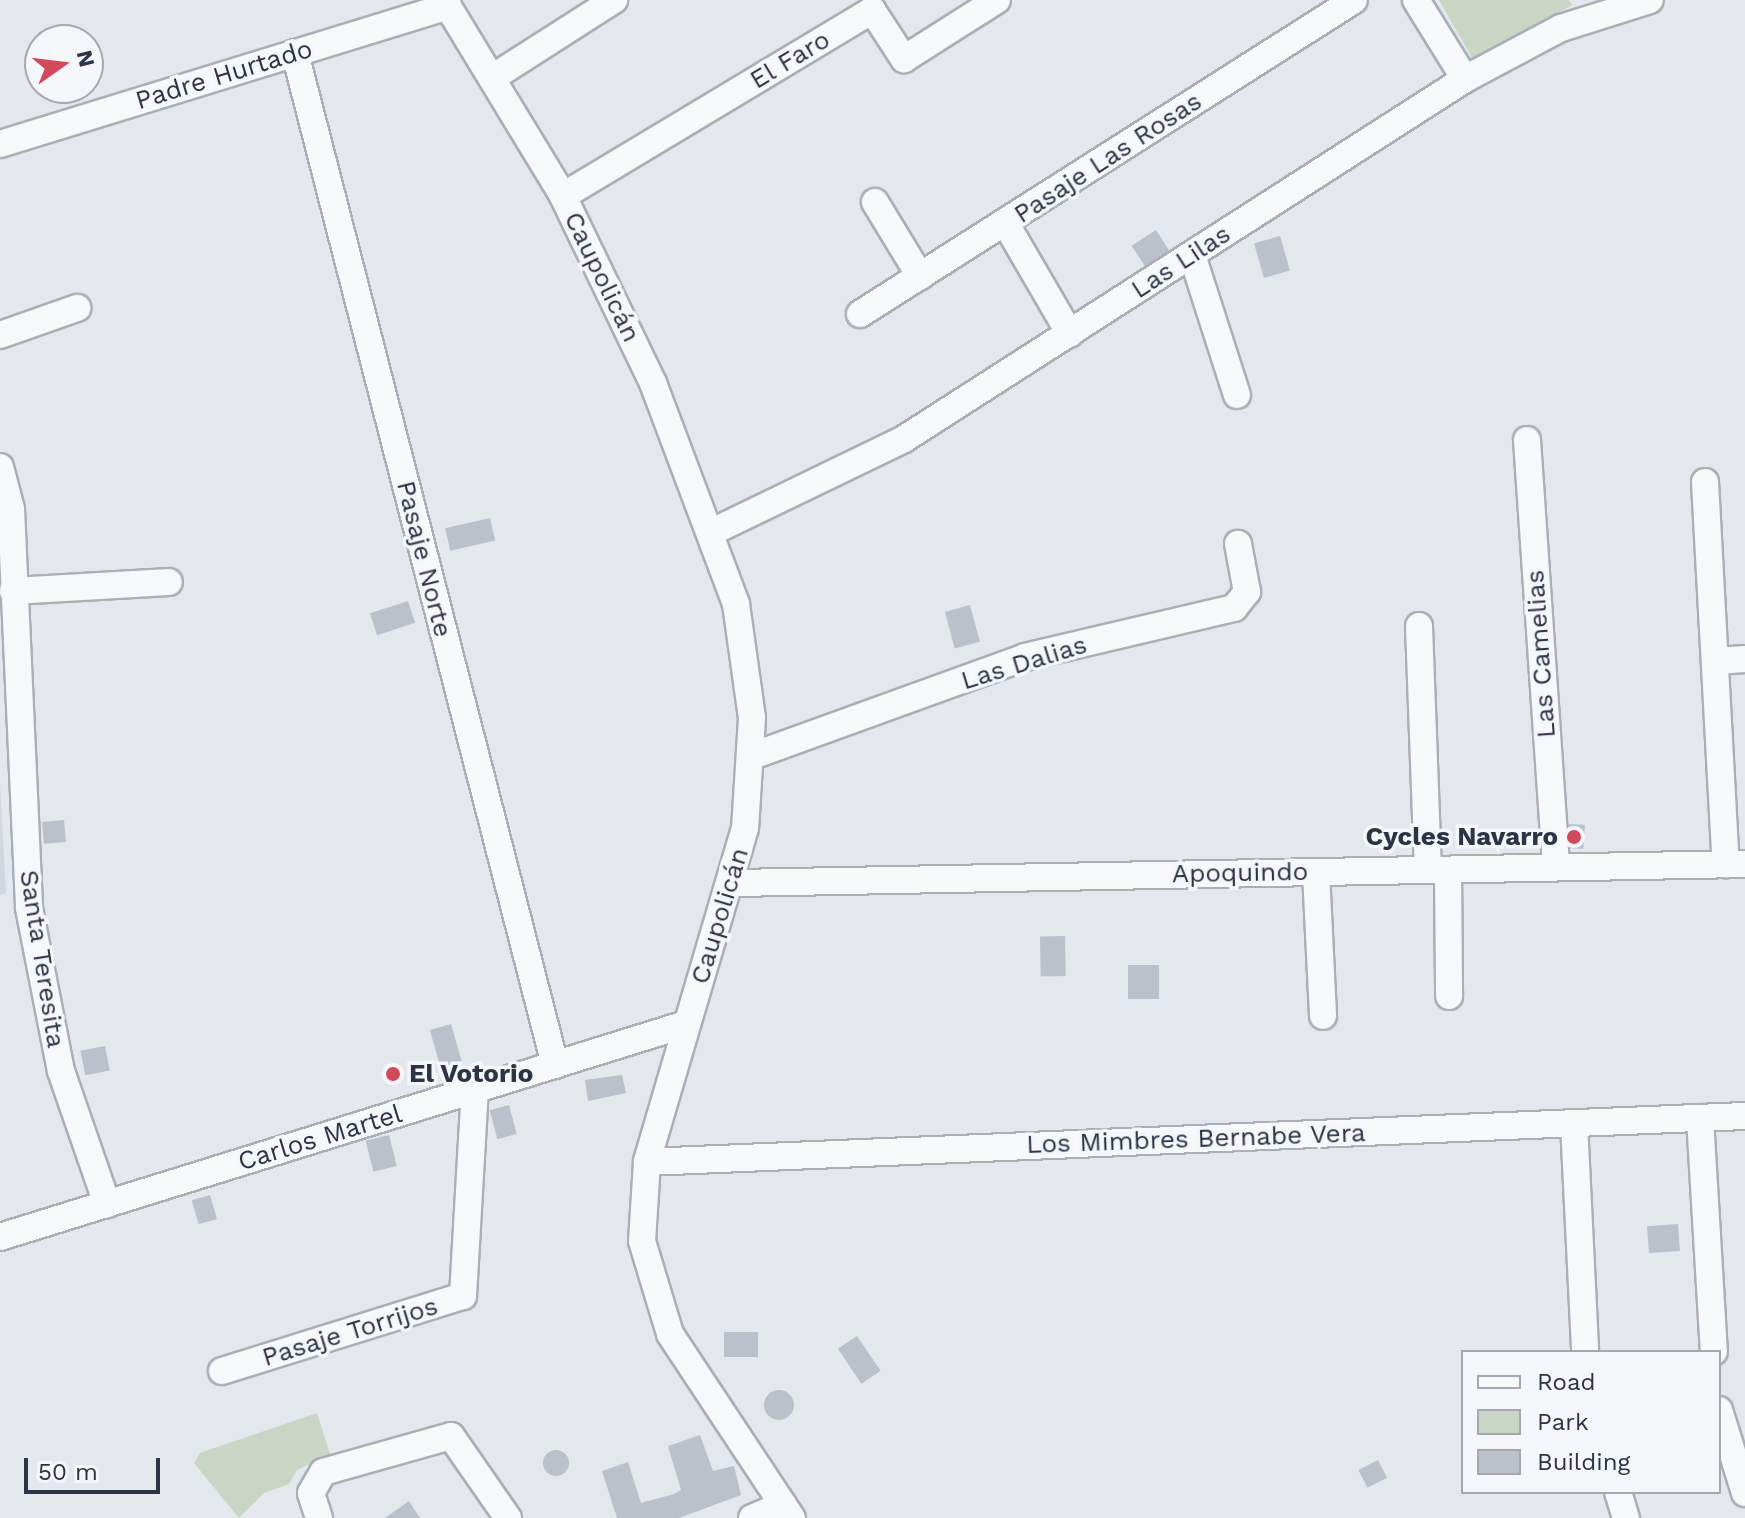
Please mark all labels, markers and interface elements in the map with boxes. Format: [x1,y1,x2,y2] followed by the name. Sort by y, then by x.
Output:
[24,24,104,104] north arrow
[744,24,836,96] street label: El Faro
[132,33,316,117] street label: Padre Hurtado
[72,48,100,69] text: N
[1008,86,1208,230] street label: Pasaje Las Rosas
[557,207,647,347] street label: Caupolicán
[1126,219,1236,305] street label: Las Lilas
[390,478,458,640] street label: Pasaje Norte
[1520,569,1562,739] street label: Las Camelias
[957,629,1091,697] street label: Las Dalias
[1365,821,1558,853] place label: Cycles Navarro
[1565,828,1583,846] marker: Cycles Navarro
[685,844,755,988] street label: Caupolicán
[1172,856,1308,890] street label: Apoquindo
[12,867,72,1051] street label: Santa Teresita
[409,1058,534,1090] place label: El Votorio
[384,1065,402,1083] marker: El Votorio
[234,1098,406,1178] street label: Carlos Martel
[1025,1117,1367,1161] street label: Los Mimbres Bernabe Vera
[258,1290,442,1374] street label: Pasaje Torrijos
[1461,1350,1721,1494] legend
[1537,1368,1596,1396] text: Road
[1537,1408,1589,1436] text: Park
[28,1442,164,1492] scale bar
[1537,1448,1630,1476] text: Building
[38,1458,98,1486] text: 50 m

